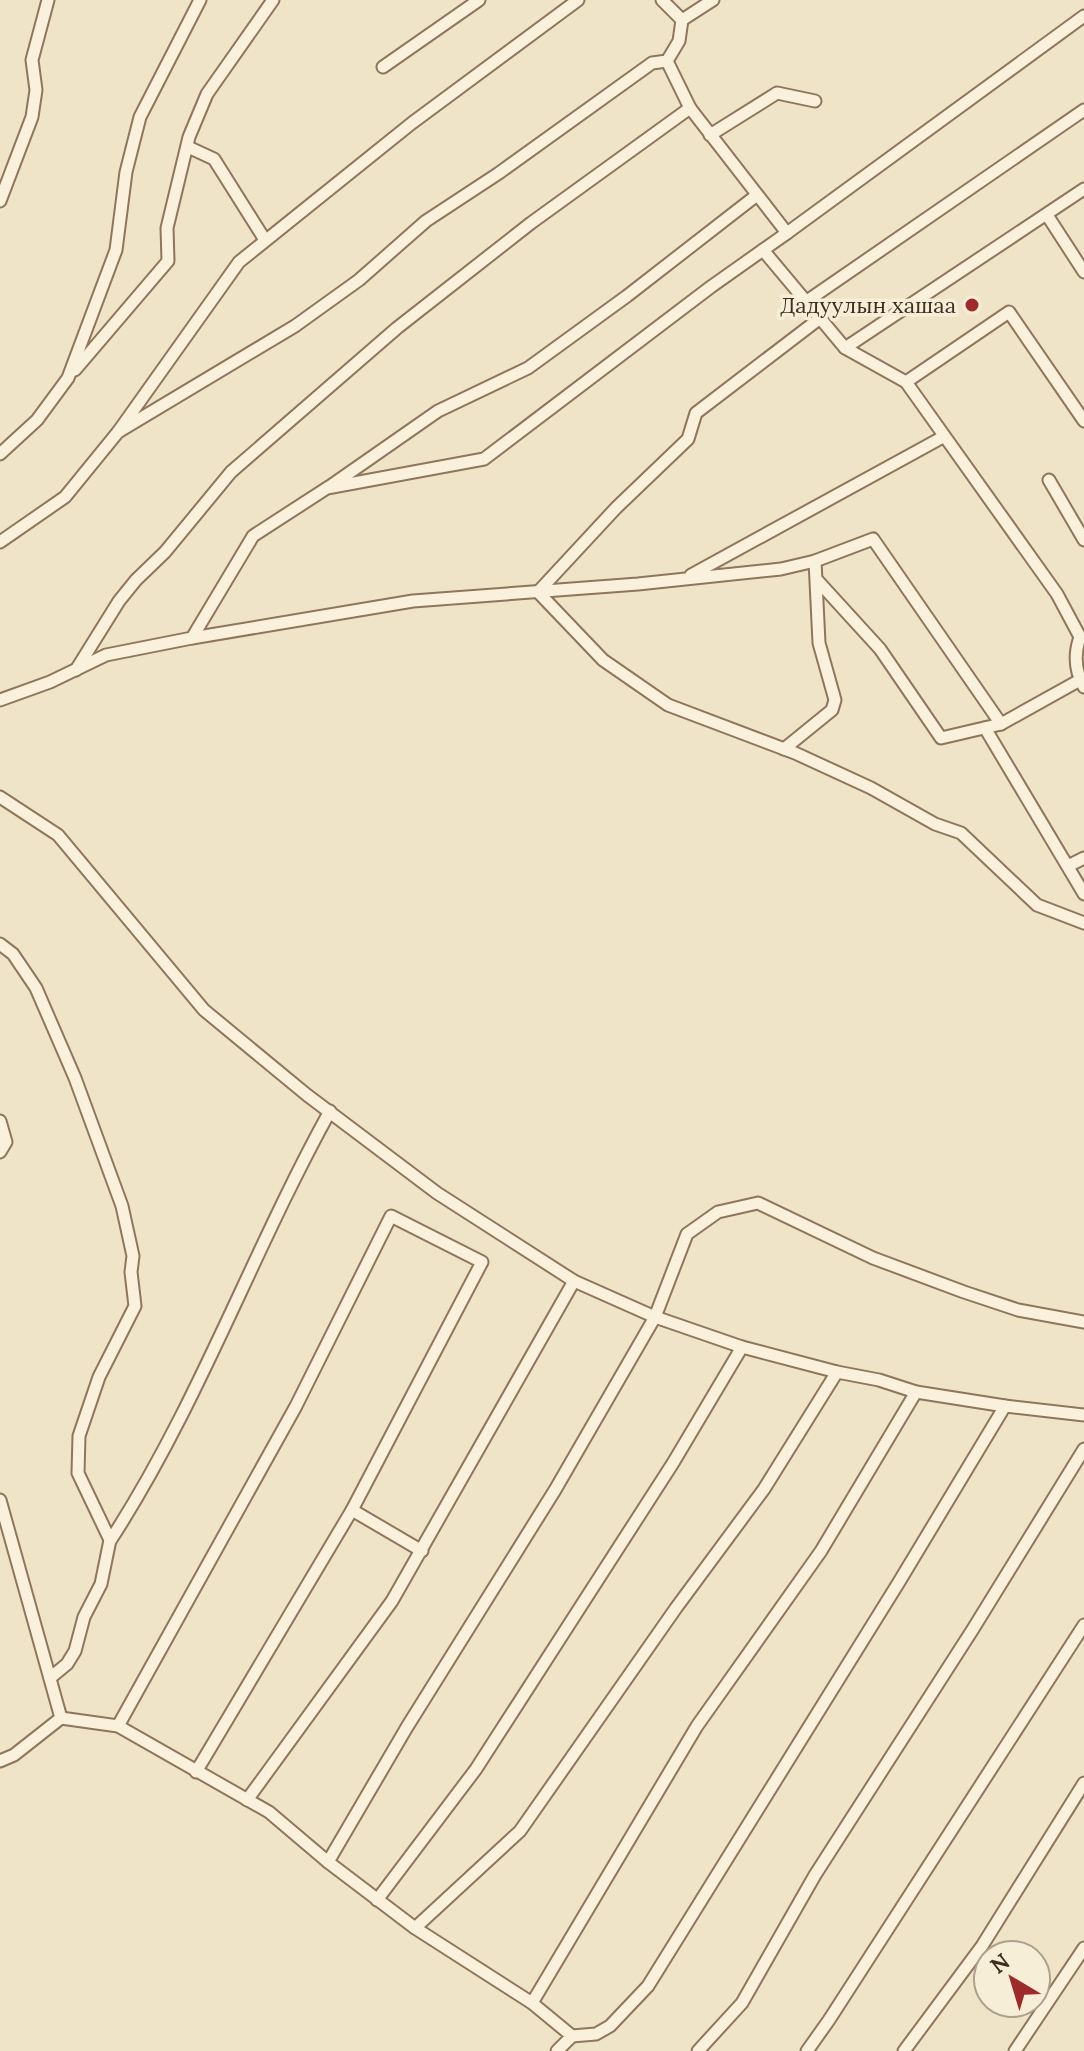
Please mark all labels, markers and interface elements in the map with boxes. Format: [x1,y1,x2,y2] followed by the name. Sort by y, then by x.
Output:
[780,291,956,319] place label: Дадуулын хашаа
[963,296,981,314] marker: Дадуулын хашаа
[972,1939,1052,2019] north arrow
[984,1947,1015,1980] text: N

